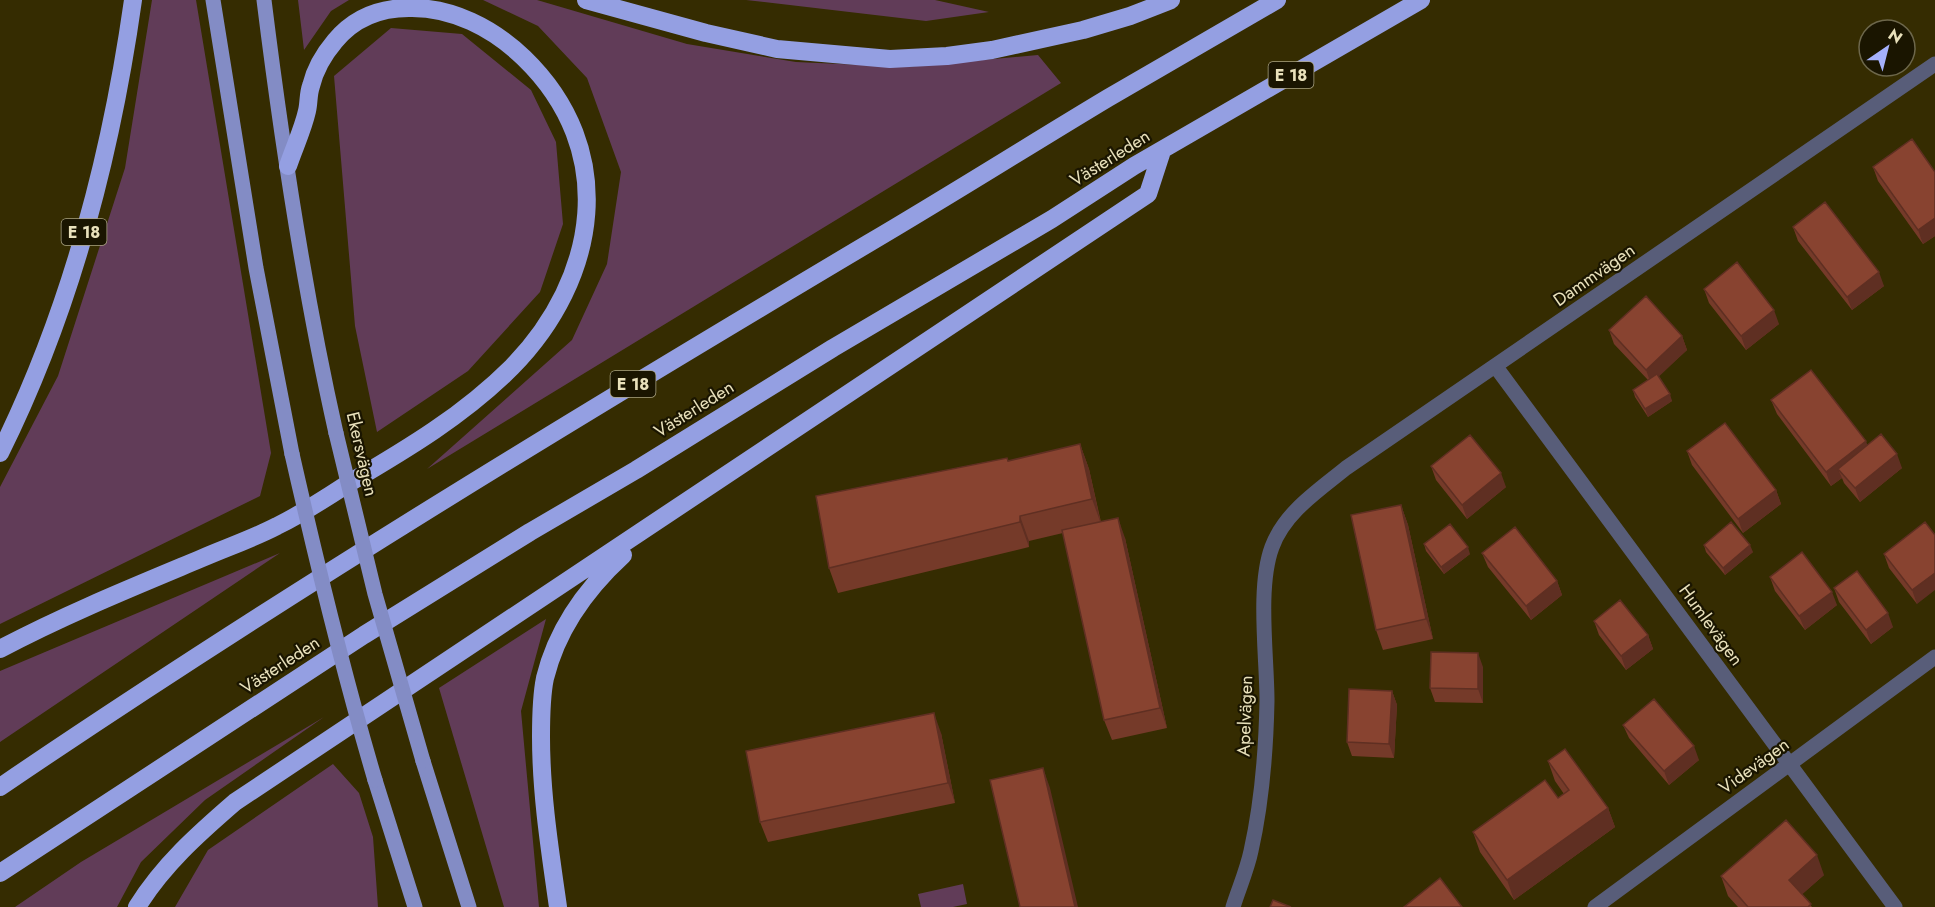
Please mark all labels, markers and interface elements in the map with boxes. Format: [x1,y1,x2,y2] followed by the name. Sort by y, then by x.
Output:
[1857,18,1917,78] north arrow
[1884,23,1907,49] text: N
[1268,62,1314,88] road number: E 18
[1065,123,1155,193] street label: Västerleden
[62,219,106,245] road number: E 18
[1548,237,1640,313] street label: Dammvägen
[610,371,656,397] road number: E 18
[649,374,739,444] street label: Västerleden
[340,409,384,499] street label: Ekersvägen
[1673,579,1749,671] street label: Humlevägen
[235,630,325,700] street label: Västerleden
[1231,675,1259,757] street label: Apelvägen
[1713,732,1795,800] street label: Videvägen

